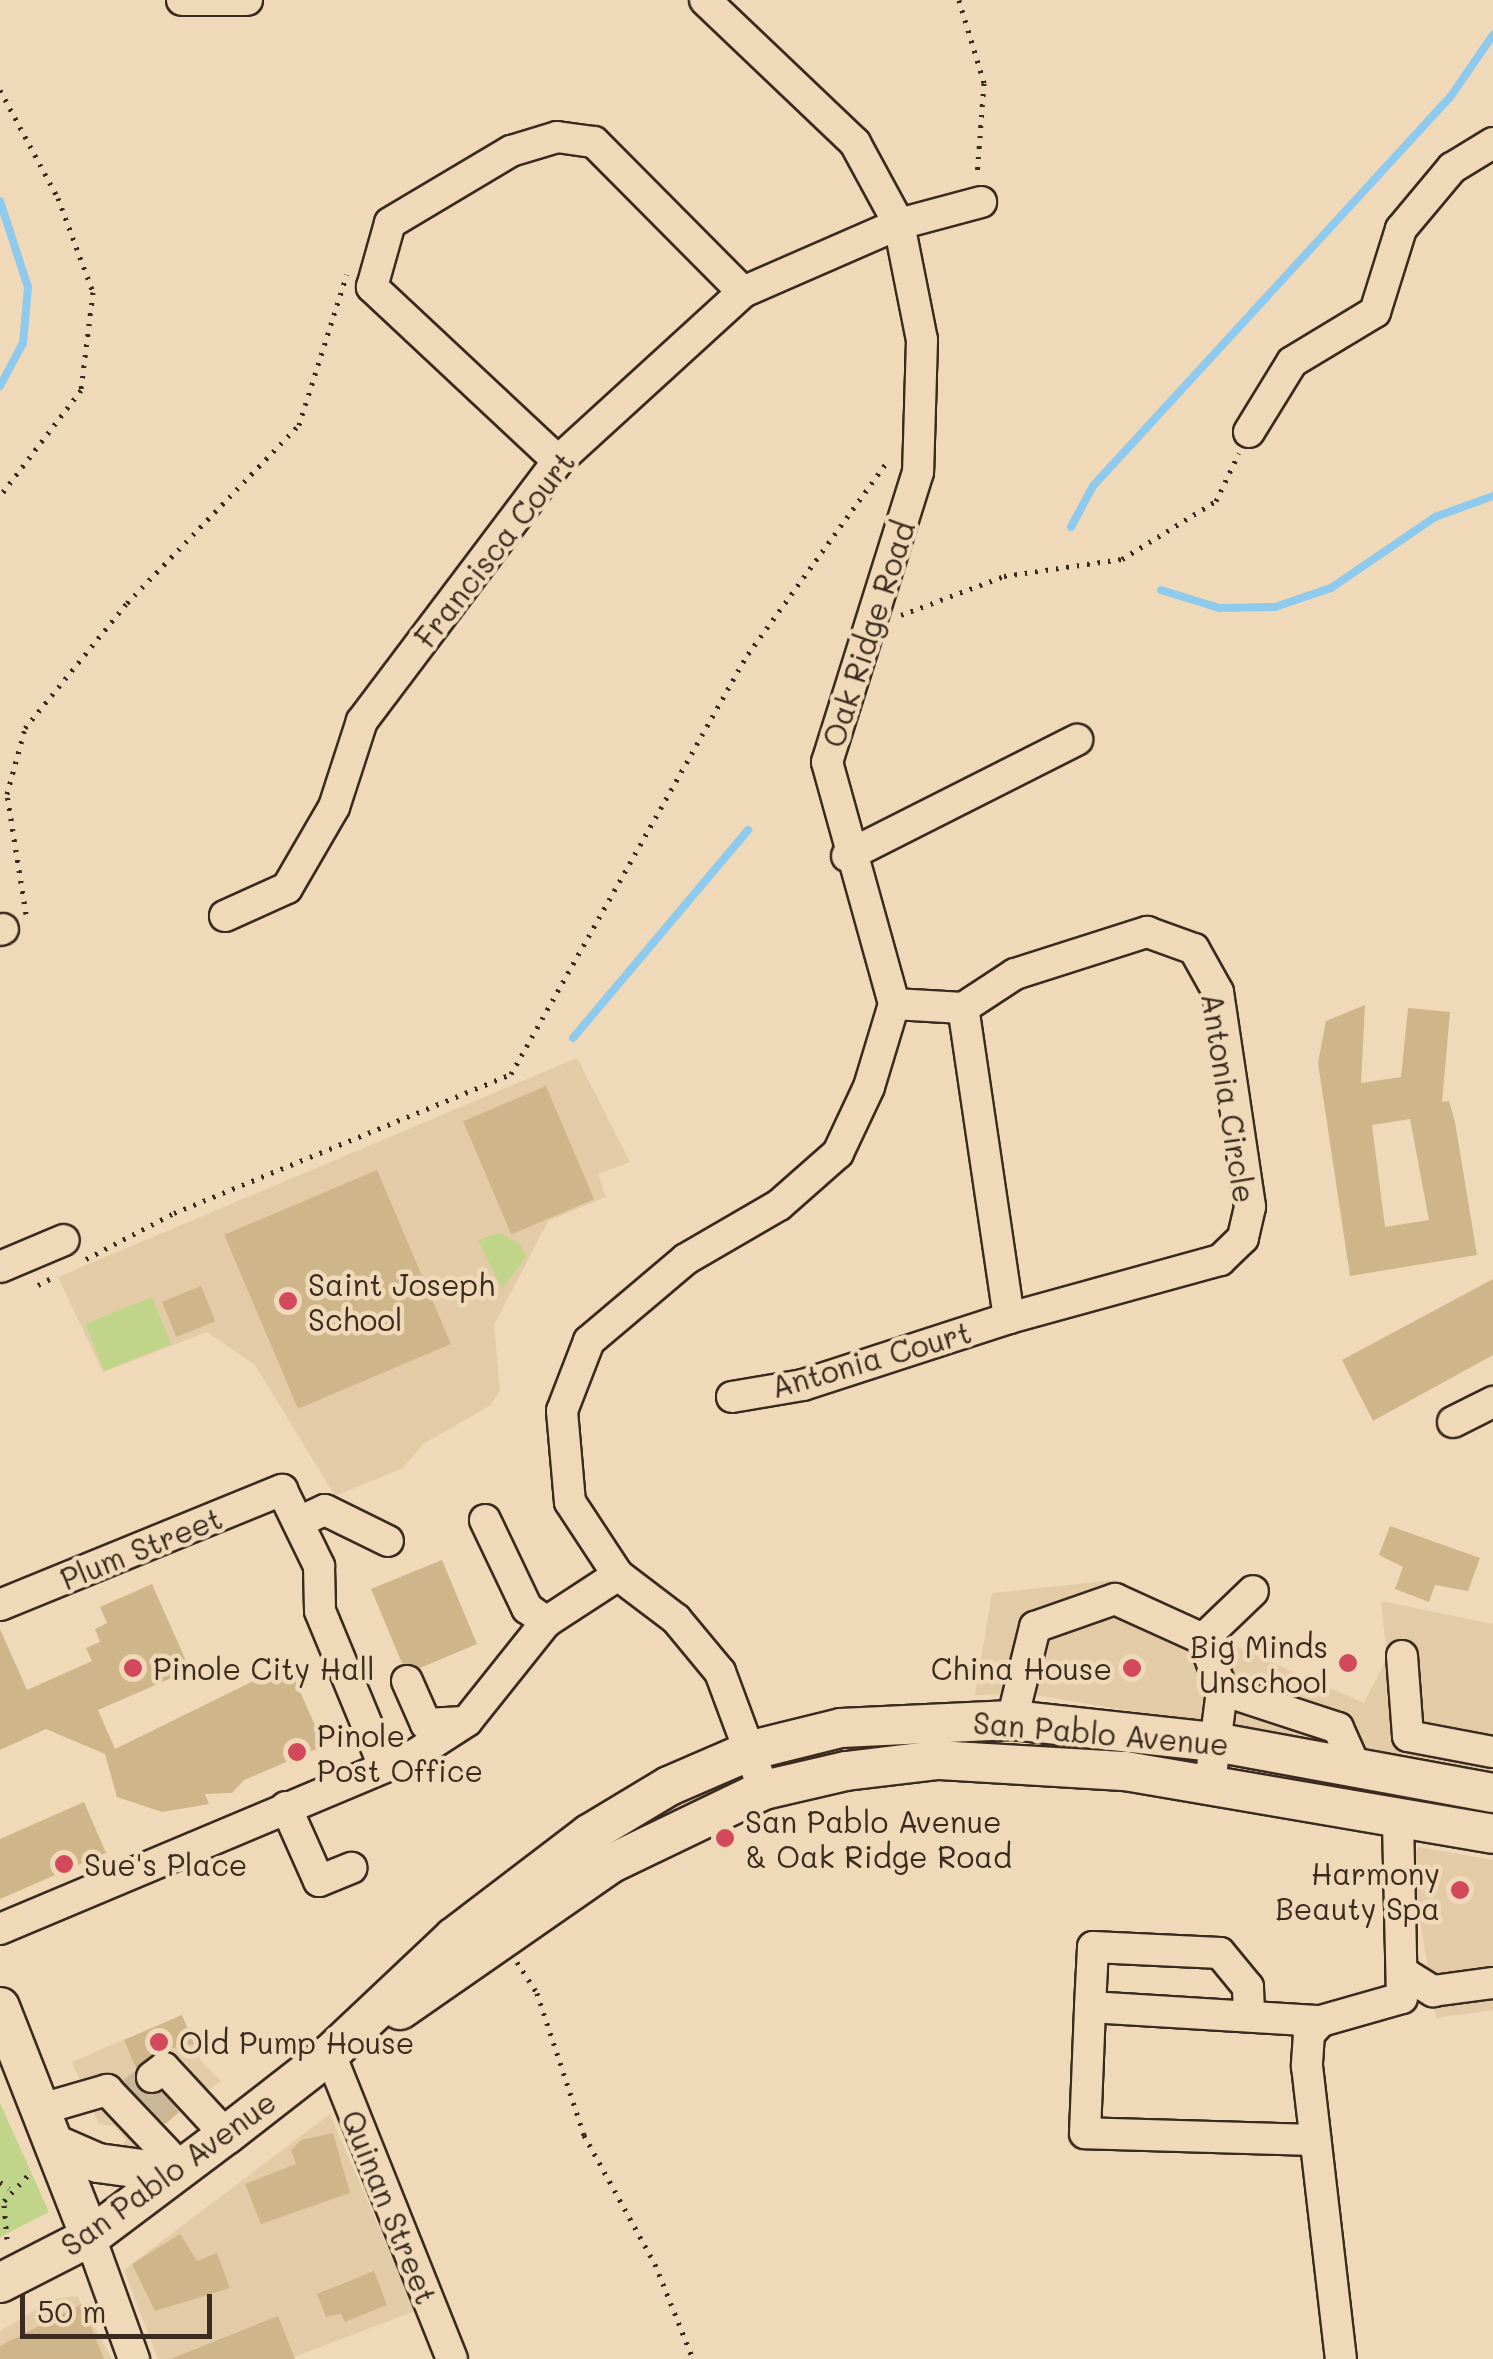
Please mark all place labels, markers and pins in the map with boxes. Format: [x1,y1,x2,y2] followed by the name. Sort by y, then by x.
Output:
[308,1266,495,1336] place label: Saint Joseph School
[277,1290,299,1312] marker: Saint Joseph School
[1190,1628,1328,1698] place label: Big Minds Unschool
[153,1650,375,1686] place label: Pinole City Hall
[931,1650,1112,1686] place label: China House
[1337,1652,1359,1674] marker: Big Minds Unschool
[122,1657,144,1679] marker: Pinole City Hall
[1121,1657,1143,1679] marker: China House
[317,1717,483,1788] place label: Pinole Post Office
[286,1741,308,1763] marker: Pinole Post Office
[745,1803,1012,1874] place label: San Pablo Avenue & Oak Ridge Road
[714,1827,736,1849] marker: San Pablo Avenue & Oak Ridge Road
[84,1846,247,1882] place label: Sue's Place
[53,1853,75,1875] marker: Sue's Place
[1275,1855,1440,1926] place label: Harmony Beauty Spa
[1449,1879,1471,1901] marker: Harmony Beauty Spa
[179,2024,414,2060] place label: Old Pump House
[148,2031,170,2053] marker: Old Pump House

